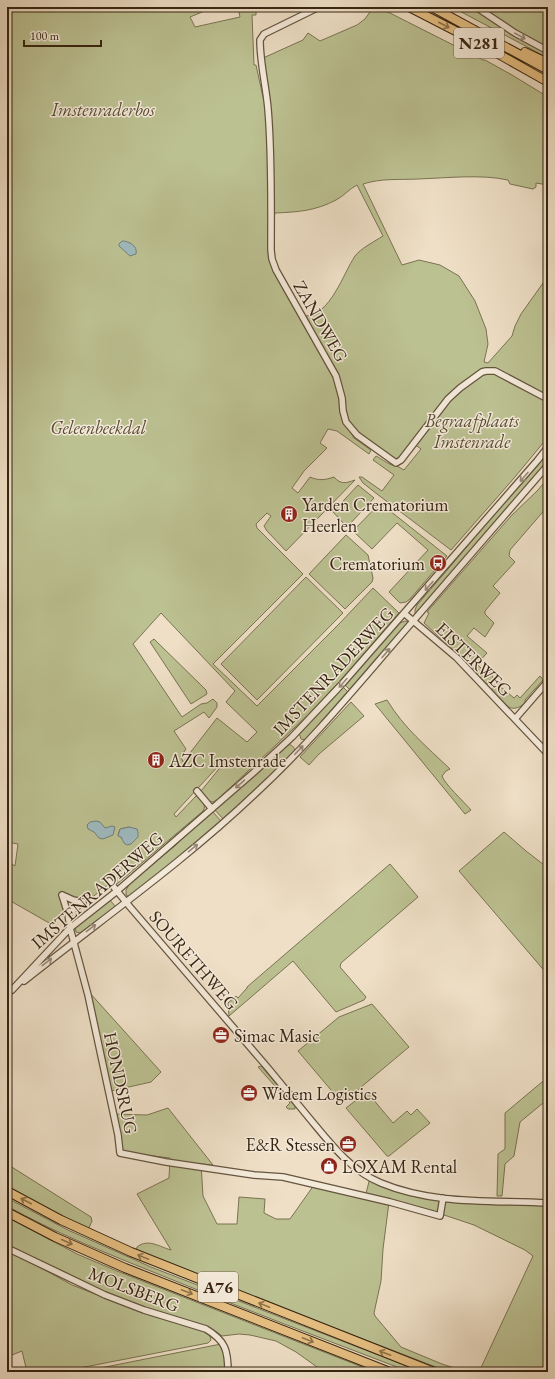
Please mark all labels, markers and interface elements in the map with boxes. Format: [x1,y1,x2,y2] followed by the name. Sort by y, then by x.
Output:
[24,22,101,48] scale bar
[438,22,450,29] one-way arrow
[30,28,60,44] text: 100 m
[454,28,504,58] road number: N281
[514,32,526,40] one-way arrow
[50,98,156,121] park label: Imstenraderbos
[288,276,354,366] street label: ZANDWEG
[424,409,520,453] park label: Begraafplaats Imstenrade
[50,416,147,439] park label: Geleenbeekdal
[519,472,528,482] one-way arrow
[302,493,449,537] place label: Yarden Crematorium Heerlen
[279,504,299,524] building icon: Yarden Crematorium Heerlen
[330,552,425,575] place label: Crematorium
[428,553,448,573] bus stop icon: Crematorium
[425,580,434,591] one-way arrow
[267,602,399,740] street label: IMSTENRADERWEG
[431,617,517,701] street label: EISTERWEG
[381,648,390,658] one-way arrow
[339,678,348,688] one-way arrow
[294,745,304,755] one-way arrow
[168,749,286,772] place label: AZC Imstenrade
[146,750,166,770] building icon: AZC Imstenrade
[236,779,246,788] one-way arrow
[26,826,168,954] street label: IMSTENRADERWEG
[188,843,199,852] one-way arrow
[144,905,244,1015] street label: SOURETHWEG
[86,924,97,932] one-way arrow
[41,958,52,967] one-way arrow
[234,1024,319,1047] place label: Simac Masic
[211,1025,231,1045] office icon: Simac Masic
[99,1030,143,1136] street label: HONDSRUG
[262,1082,377,1105] place label: Widem Logistics
[239,1083,259,1103] office icon: Widem Logistics
[246,1133,335,1156] place label: E&R Stessen
[338,1134,358,1154] office icon: E&R Stessen
[342,1155,457,1178] place label: LOXAM Rental
[319,1156,339,1176] shop icon: LOXAM Rental
[20,1197,32,1204] one-way arrow
[60,1239,72,1246] one-way arrow
[137,1253,149,1261] one-way arrow
[85,1261,183,1317] street label: MOLSBERG
[198,1272,238,1302] road number: A76
[180,1288,192,1296] one-way arrow
[258,1301,270,1308] one-way arrow
[301,1336,313,1344] one-way arrow
[379,1348,391,1356] one-way arrow

